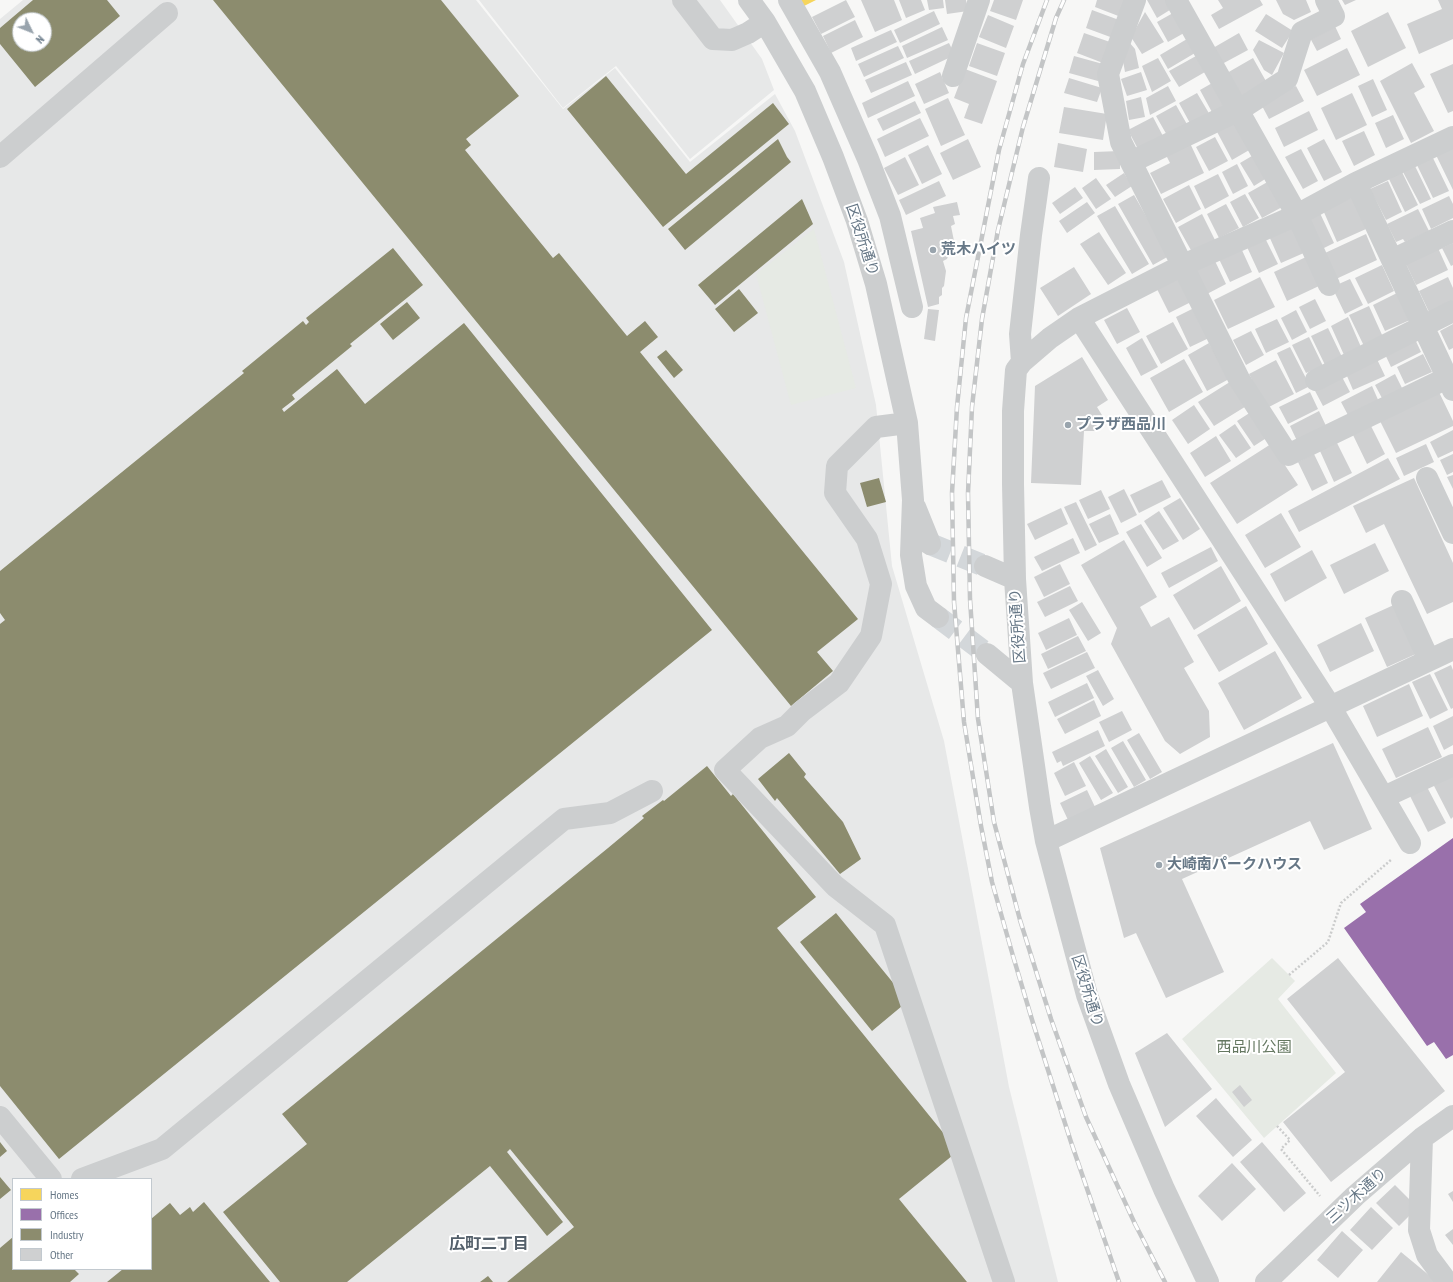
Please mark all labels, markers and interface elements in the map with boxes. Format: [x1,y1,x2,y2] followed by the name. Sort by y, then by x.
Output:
[12,12,52,52] north arrow
[33,33,47,46] text: N
[842,202,882,278] street label: 区役所通り
[941,241,1016,259] place label: 荒木ハイツ
[928,245,938,255] marker: 荒木ハイツ
[1076,416,1166,434] place label: プラザ西品川
[1063,420,1073,430] marker: プラザ西品川
[1006,588,1030,664] street label: 区役所通り
[1167,856,1302,874] place label: 大崎南パークハウス
[1154,860,1164,870] marker: 大崎南パークハウス
[1067,953,1107,1029] street label: 区役所通り
[1217,1039,1291,1057] park label: 西品川公園
[1323,1164,1391,1228] street label: 三ツ木通り
[12,1178,152,1270] legend
[50,1187,78,1202] text: Homes
[50,1207,78,1222] text: Offices
[50,1227,84,1242] text: Industry
[449,1234,529,1254] district label: 広町二丁目
[50,1247,73,1262] text: Other

